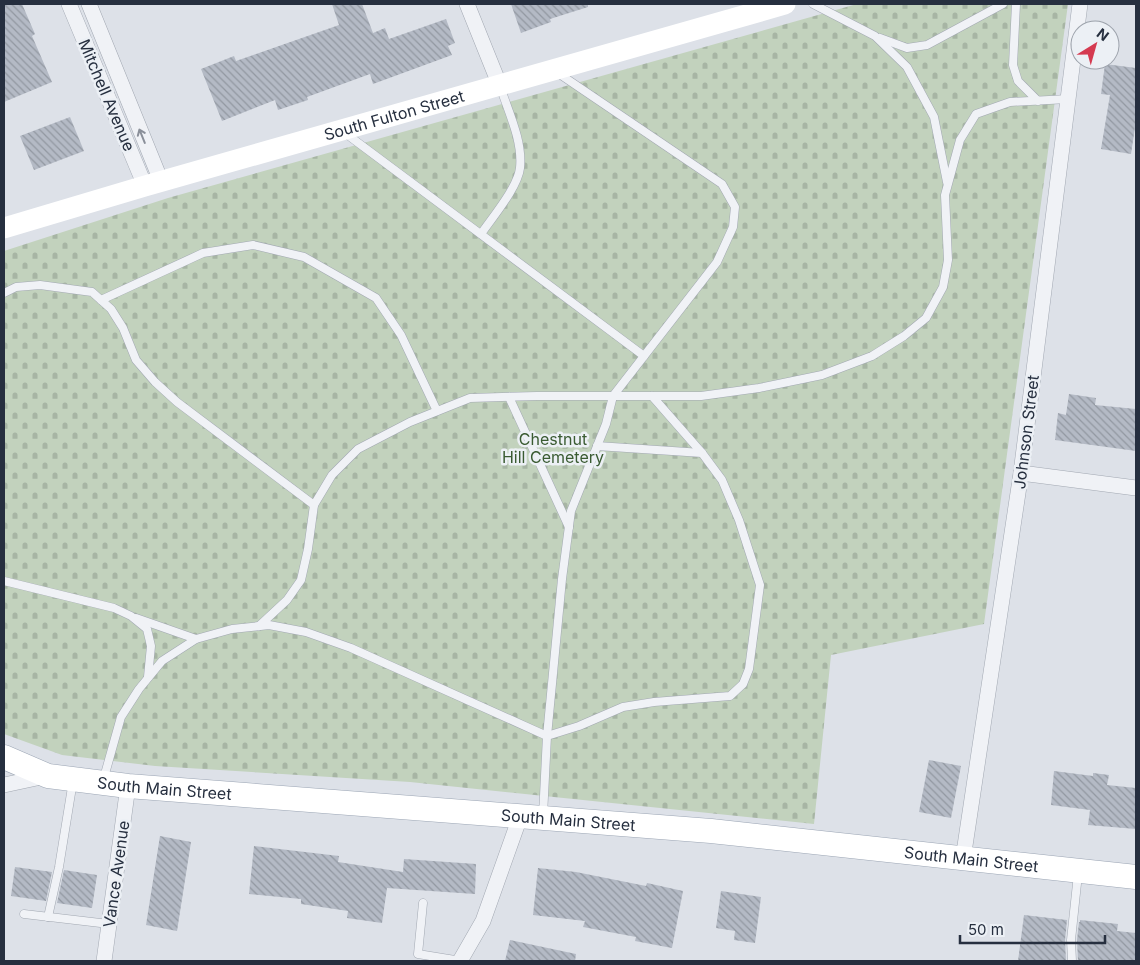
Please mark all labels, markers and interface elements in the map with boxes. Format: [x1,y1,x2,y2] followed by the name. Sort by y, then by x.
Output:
[1070,20,1120,70] north arrow
[1094,24,1113,44] text: N
[74,36,140,154] street label: Mitchell Avenue
[322,86,466,145] street label: South Fulton Street
[137,129,147,144] one-way arrow
[1009,374,1043,490] street label: Johnson Street
[502,429,604,467] park label: Chestnut Hill Cemetery
[96,772,232,804] street label: South Main Street
[500,805,636,835] street label: South Main Street
[99,819,133,929] street label: Vance Avenue
[903,842,1039,876] street label: South Main Street
[960,912,1105,944] scale bar
[968,920,1004,939] text: 50 m

